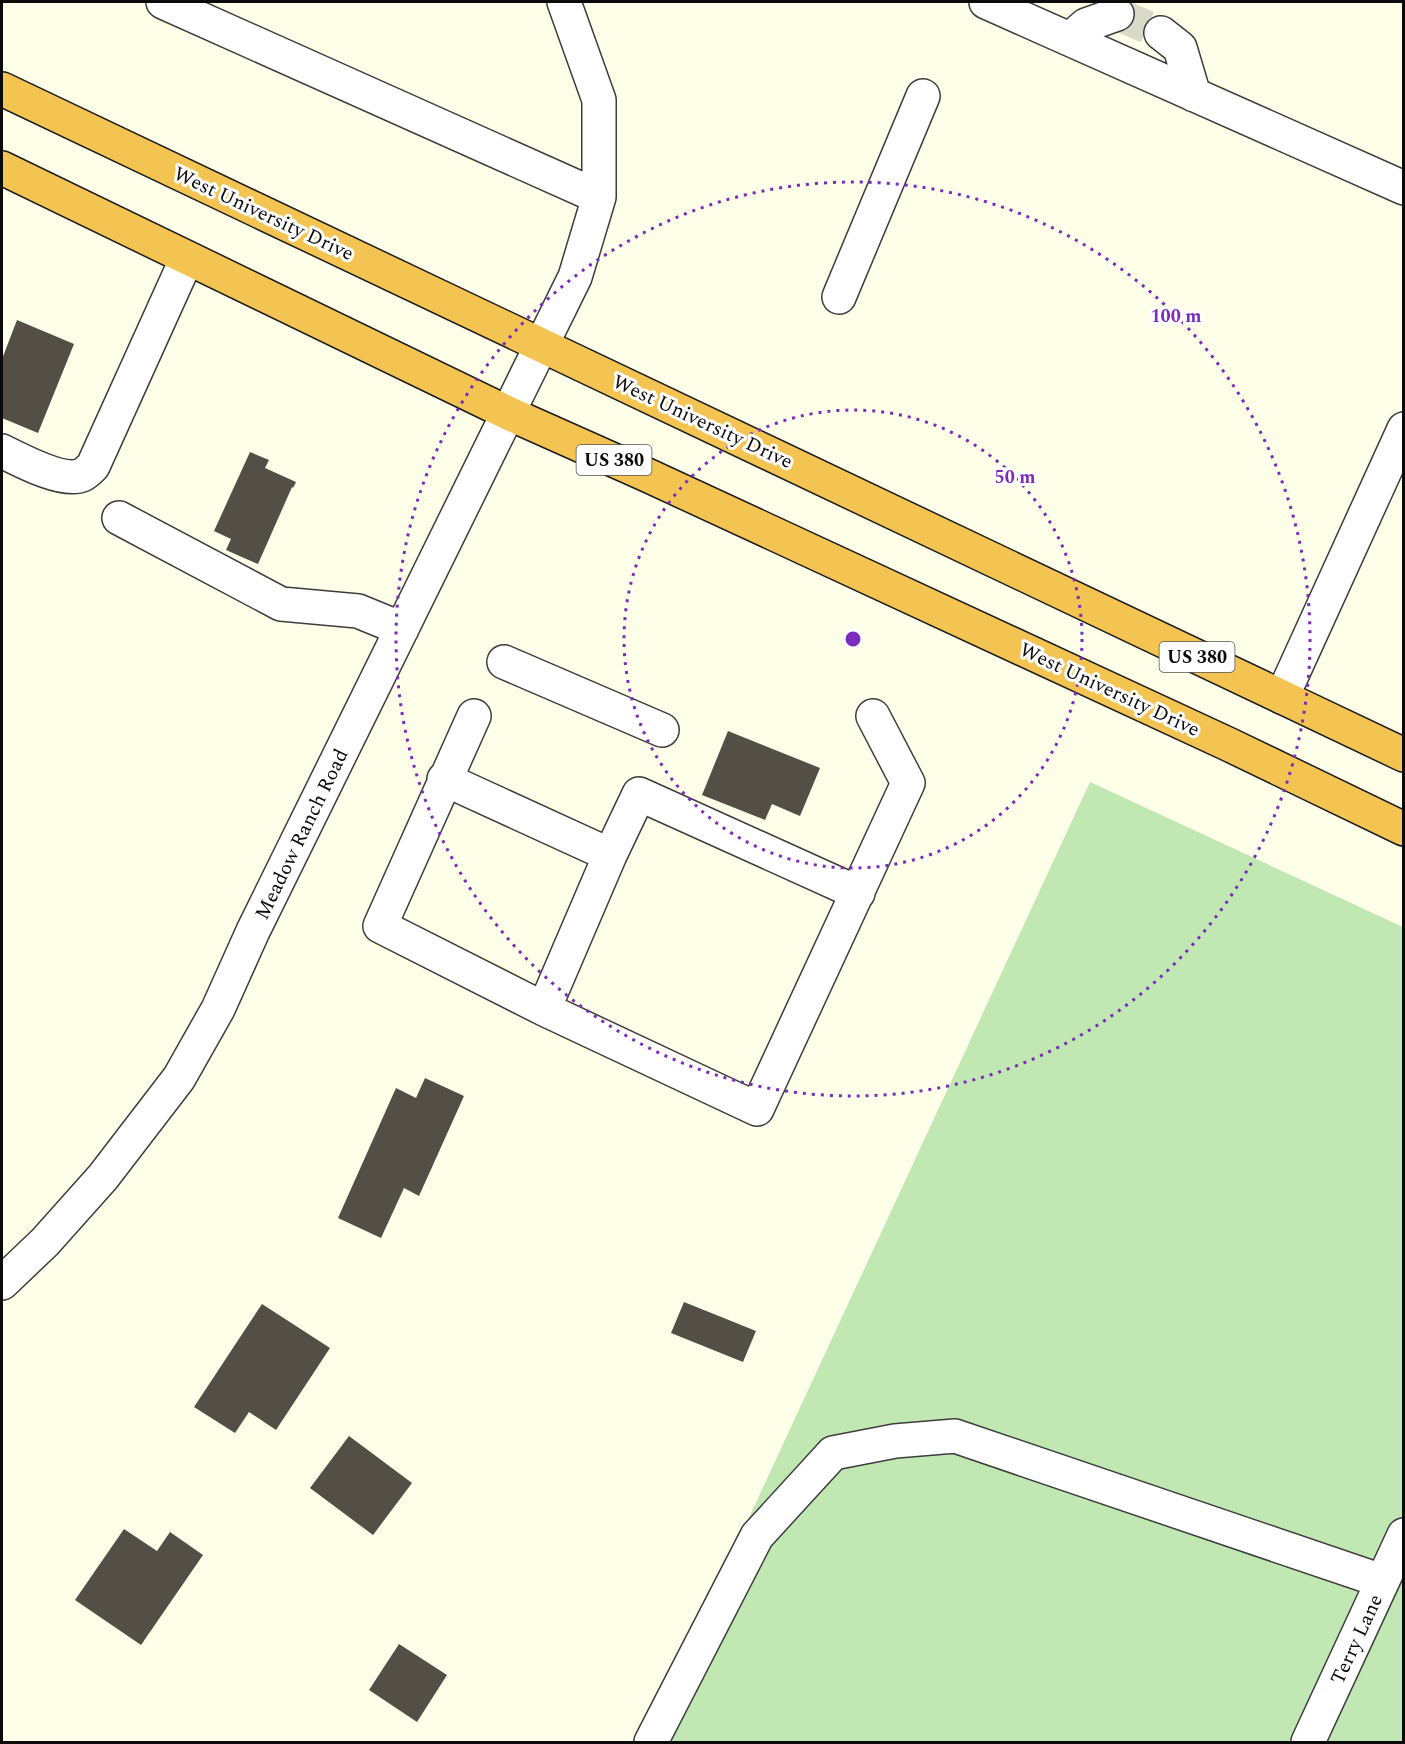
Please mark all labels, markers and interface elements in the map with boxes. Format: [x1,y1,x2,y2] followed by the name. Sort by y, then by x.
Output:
[169,159,359,269] street label: West University Drive
[1150,303,1202,330] text: 100 m
[608,367,798,477] street label: West University Drive
[576,445,652,475] road number: US 380
[995,464,1035,491] text: 50 m
[843,629,863,649] centre of rings
[1015,635,1205,745] street label: West University Drive
[1160,642,1234,672] road number: US 380
[247,744,356,925] street label: Meadow Ranch Road
[1323,1589,1391,1689] street label: Terry Lane

